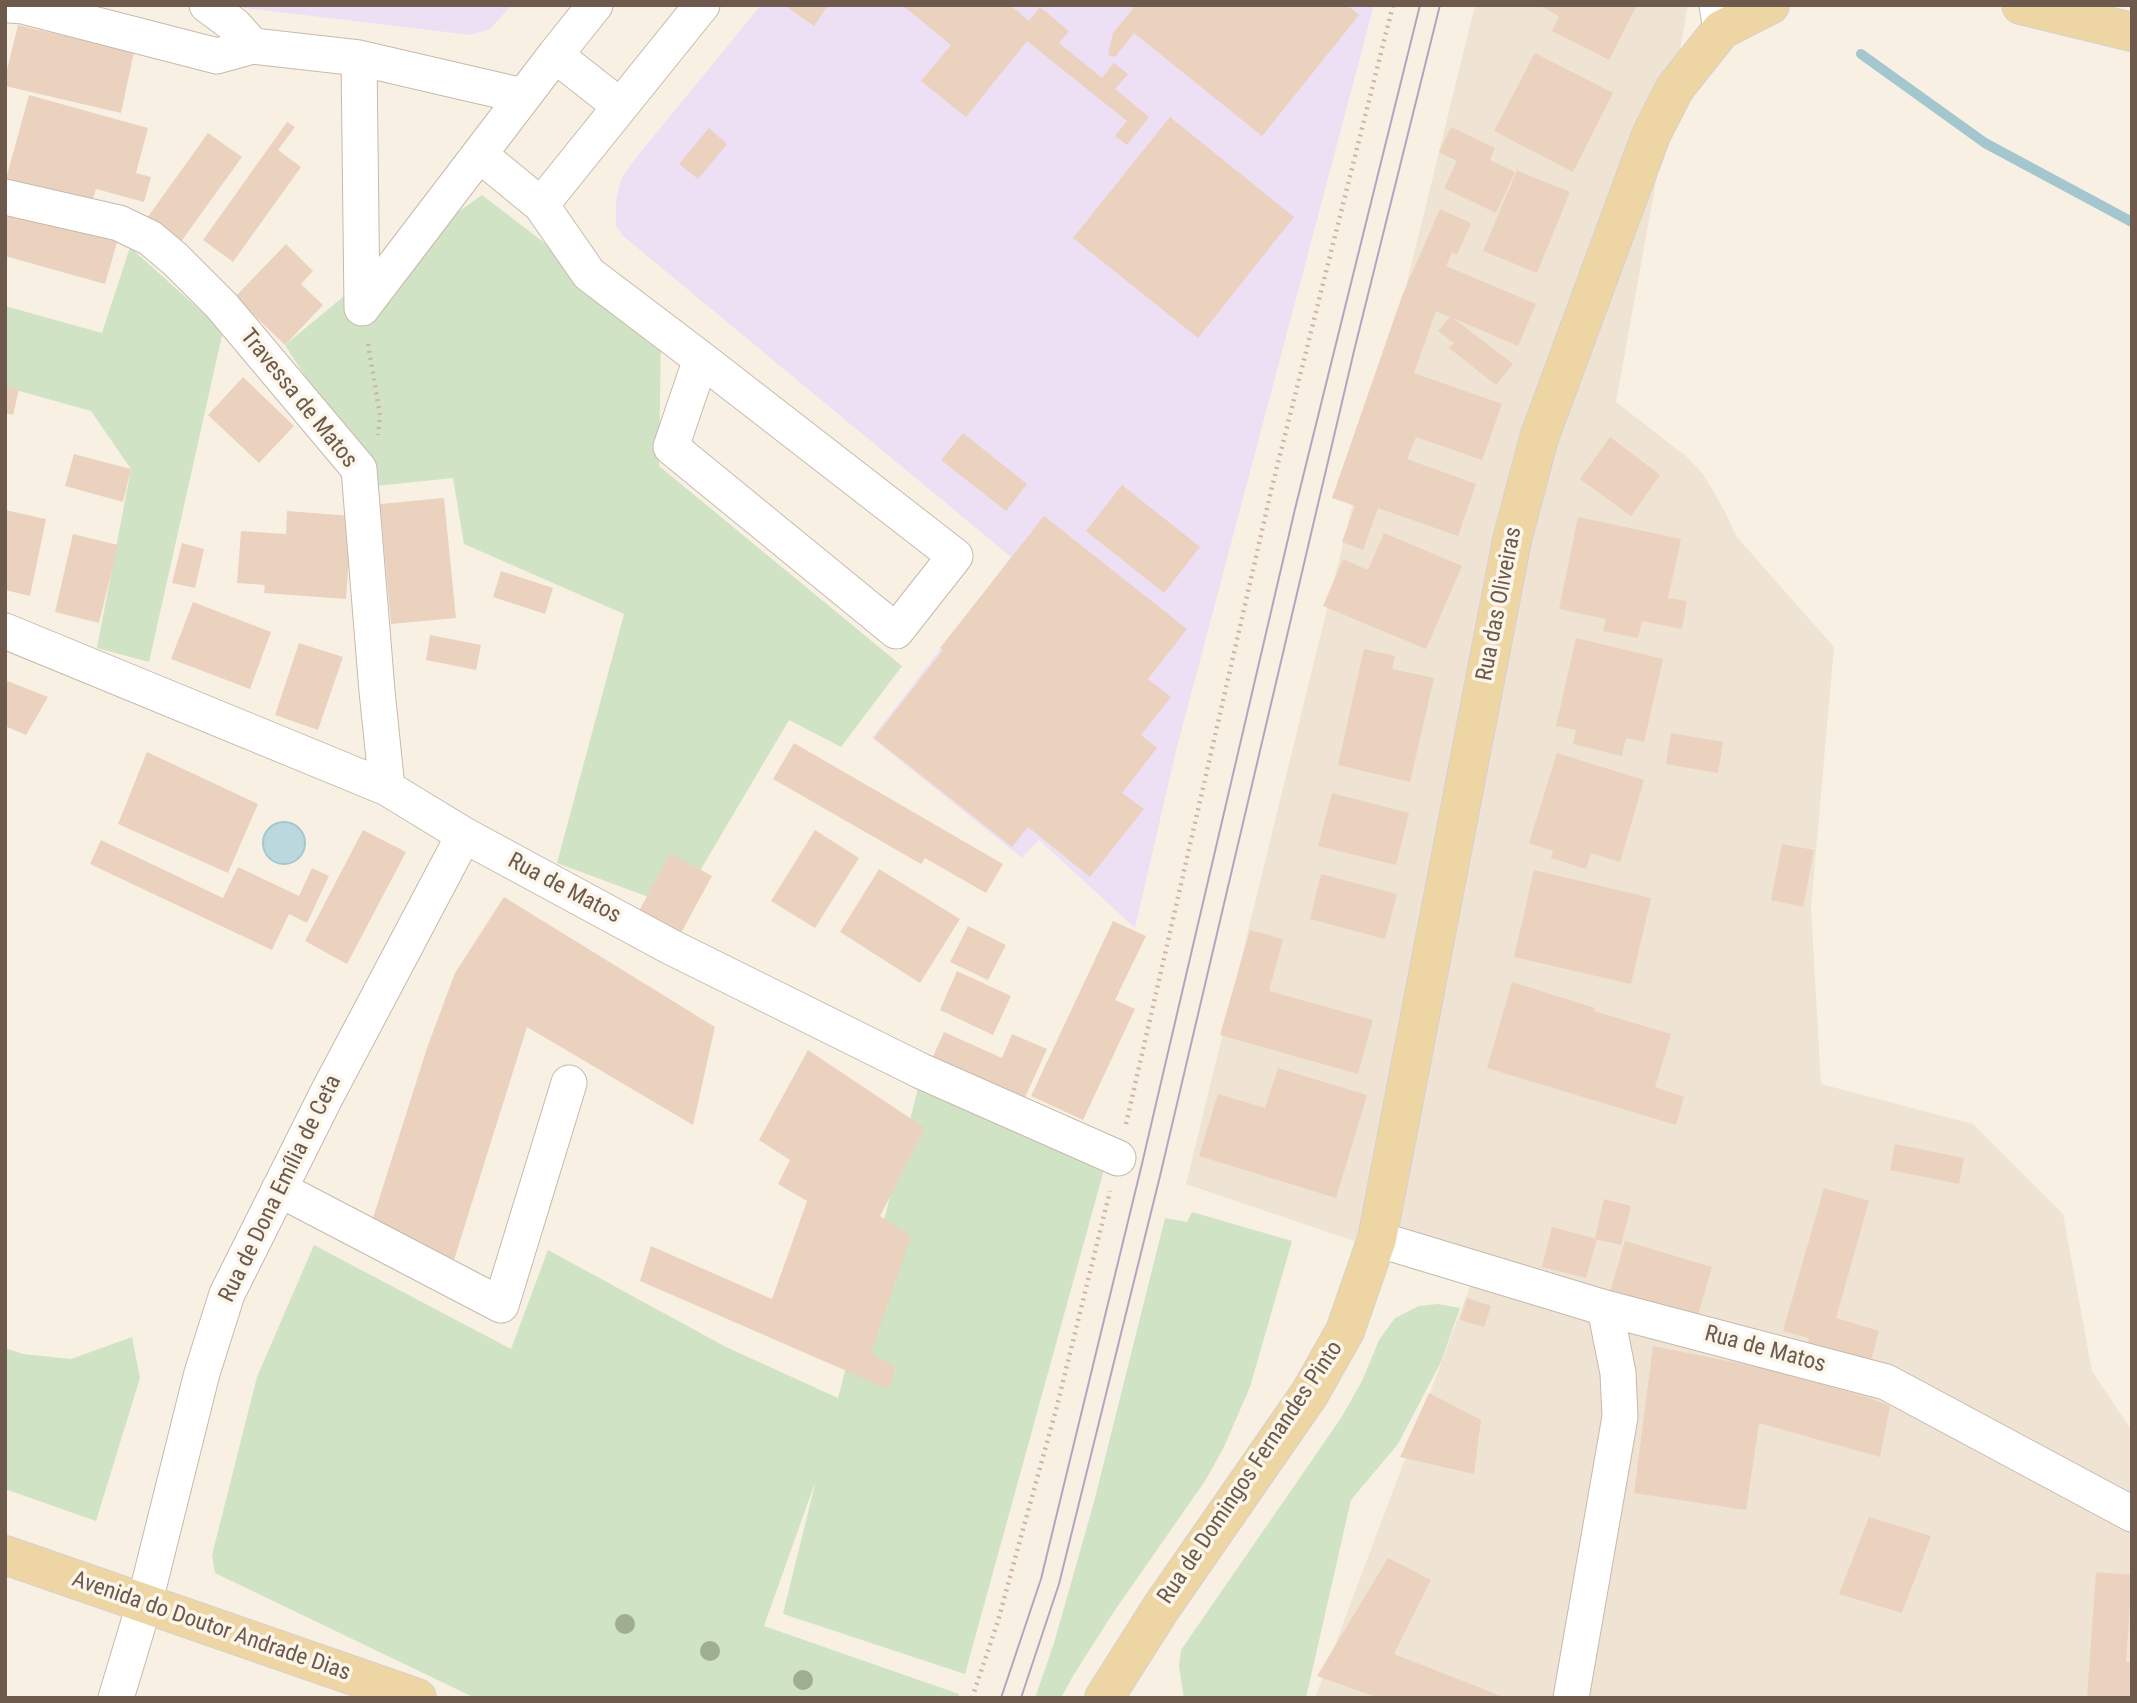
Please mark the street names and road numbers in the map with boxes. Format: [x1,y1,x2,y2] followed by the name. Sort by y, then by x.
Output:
[234,324,362,474] street label: Travessa de Matos
[1472,525,1528,683] street label: Rua das Oliveiras
[503,848,625,930] street label: Rua de Matos
[214,1071,348,1307] street label: Rua de Dona Emília de Ceta
[1701,1321,1829,1379] street label: Rua de Matos
[1153,1336,1349,1610] street label: Rua de Domingos Fernandes Pinto
[68,1566,354,1688] street label: Avenida do Doutor Andrade Dias

